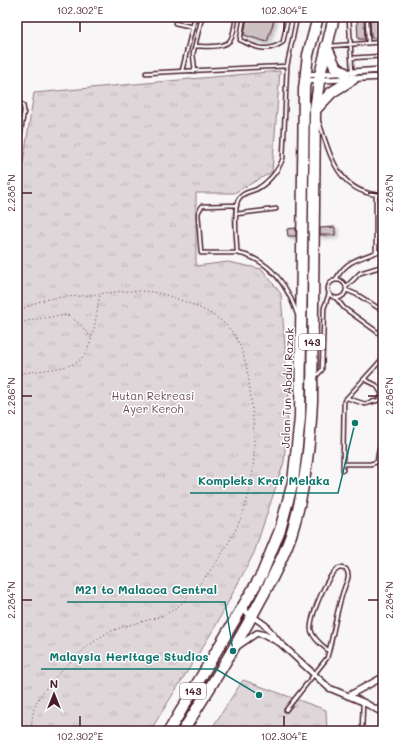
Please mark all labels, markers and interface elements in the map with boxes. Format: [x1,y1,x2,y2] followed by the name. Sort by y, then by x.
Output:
[57,3,103,17] text: 102.302°E
[261,3,308,17] text: 102.304°E
[4,174,18,212] text: 2.288°N
[382,174,396,212] text: 2.288°N
[277,327,297,448] street label: Jalan Tun Abdul Razak
[299,334,325,350] road number: 143
[4,377,18,415] text: 2.286°N
[382,377,396,415] text: 2.286°N
[112,388,194,416] park label: Hutan Rekreasi Ayer Keroh
[190,469,338,493] callout: Kompleks Kraf Melaka
[198,472,330,488] text: Kompleks Kraf Melaka
[67,578,225,602] callout: M21 to Malacca Central
[4,581,18,619] text: 2.284°N
[75,581,217,597] text: M21 to Malacca Central
[382,581,396,619] text: 2.284°N
[41,645,216,669] callout: Malaysia Heritage Studios
[49,648,209,664] text: Malaysia Heritage Studios
[34,674,74,714] north arrow
[50,676,58,691] text: N
[180,683,206,699] road number: 143
[57,729,103,743] text: 102.302°E
[261,729,308,743] text: 102.304°E

